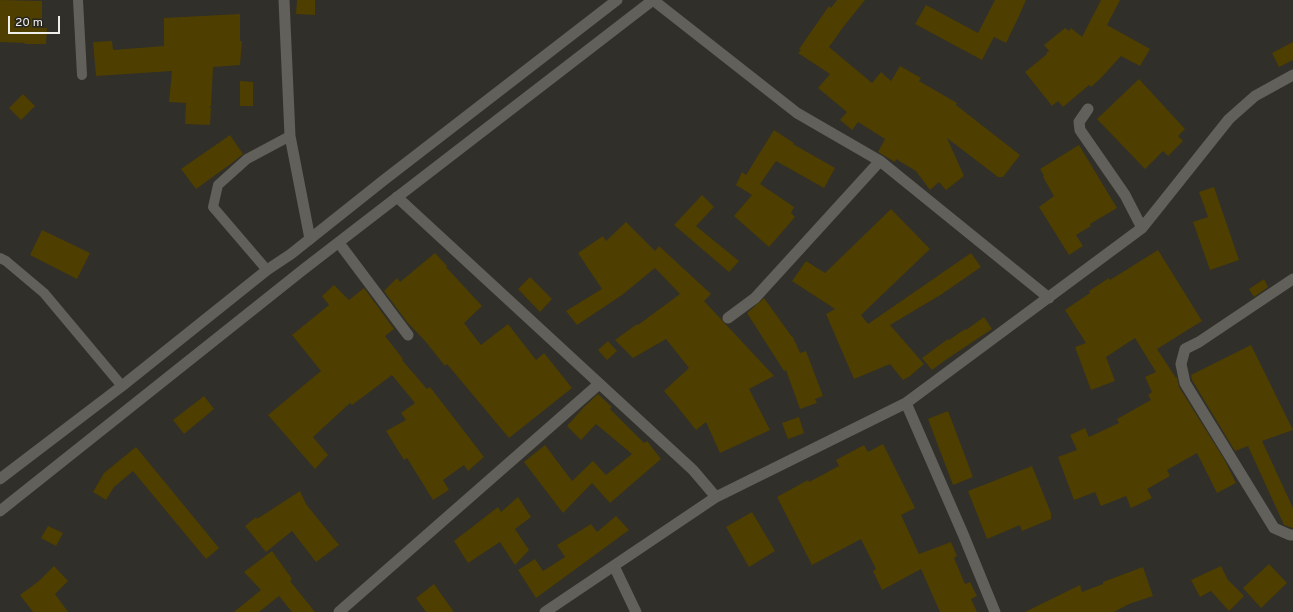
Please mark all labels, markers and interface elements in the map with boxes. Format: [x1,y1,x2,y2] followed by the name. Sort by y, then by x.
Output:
[10,8,62,34] scale bar
[15,15,43,31] text: 20 m

